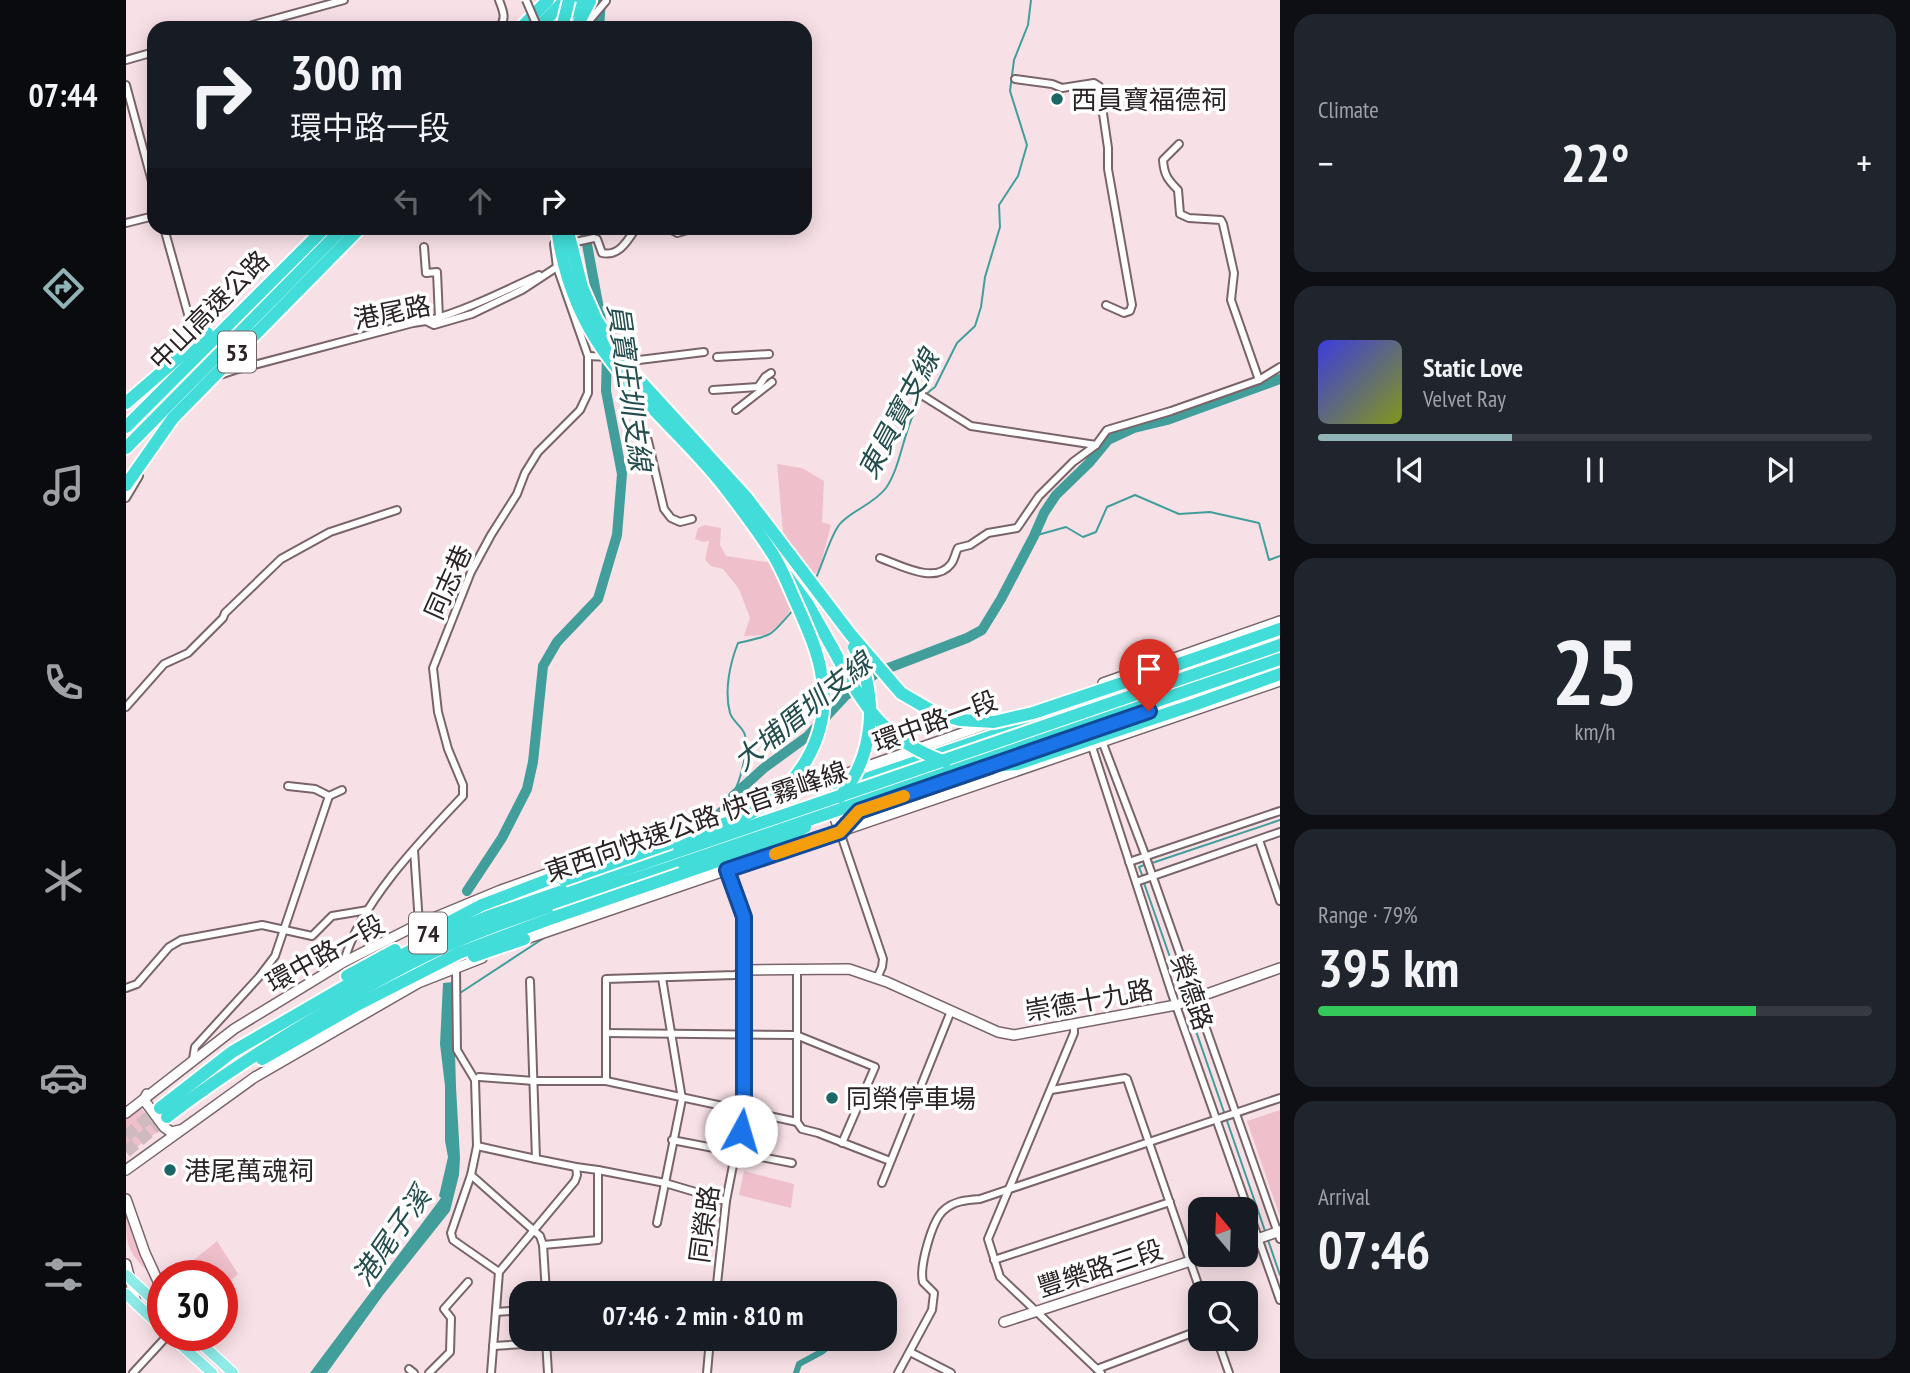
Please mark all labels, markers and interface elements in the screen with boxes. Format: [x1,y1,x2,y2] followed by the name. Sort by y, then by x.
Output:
[290,40,403,104] text: 300 m
[175,49,266,140] icon: right
[28,74,98,116] text: 07:44
[1071,83,1227,116] place label: 西員寶福德祠
[1049,91,1065,107] marker: 西員寶福德祠
[1318,95,1379,124] text: Climate
[290,106,450,148] text: 環中路一段
[1561,129,1629,196] text: 22°
[1318,138,1334,187] text: −
[1856,138,1872,187] text: +
[388,182,426,220] icon: left
[461,182,499,220] icon: ahead
[534,182,572,220] icon: right
[142,243,276,377] street label: 中山高速公路
[39,264,88,313] icon: directions
[351,288,433,336] street label: 港尾路
[600,301,660,476] water label: 員寶庄圳支線
[218,332,256,372] road number: 53
[849,341,949,484] water label: 東員寶支線
[1423,351,1523,384] text: Static Love
[1423,384,1506,413] text: Velvet Ray
[1391,451,1429,489] icon: previous
[1576,451,1614,489] icon: pause
[1761,451,1799,489] icon: next
[39,461,88,510] icon: music
[417,540,479,624] street label: 同志巷
[1552,612,1639,730] text: 25
[1119,639,1179,711] pin
[725,642,881,778] water label: 大埔厝圳支線
[1130,650,1168,688] icon: arrive
[39,658,88,707] icon: phone
[868,683,1002,759] street label: 環中路一段
[1575,717,1615,746] text: km/h
[541,754,851,888] street label: 東西向快速公路 快官霧峰線
[39,856,88,905] icon: climate
[1318,900,1418,929] text: Range · 79%
[260,907,390,999] street label: 環中路一段
[409,912,447,953] road number: 74
[1318,934,1459,1001] text: 395 km
[1164,950,1220,1034] street label: 榮德路
[1022,972,1156,1028] street label: 崇德十九路
[39,1053,88,1102] icon: car
[846,1082,976,1115] place label: 同榮停車場
[824,1090,840,1106] marker: 同榮停車場
[704,1094,778,1168] position arrow
[184,1154,314,1187] place label: 港尾萬魂祠
[162,1162,178,1178] marker: 港尾萬魂祠
[344,1176,441,1292] water label: 港尾子溪
[1318,1182,1370,1211] text: Arrival
[682,1183,726,1265] street label: 同榮路
[1188,1197,1258,1267] north arrow
[1188,1197,1258,1351] map controls
[1318,1216,1430,1283] text: 07:46
[1033,1232,1167,1304] street label: 豐樂路三段
[39,1250,88,1299] icon: filters
[147,1260,238,1351] speed limit sign: 30
[1188,1281,1258,1351] button: search
[603,1299,803,1332] text: 07:46 · 2 min · 810 m

